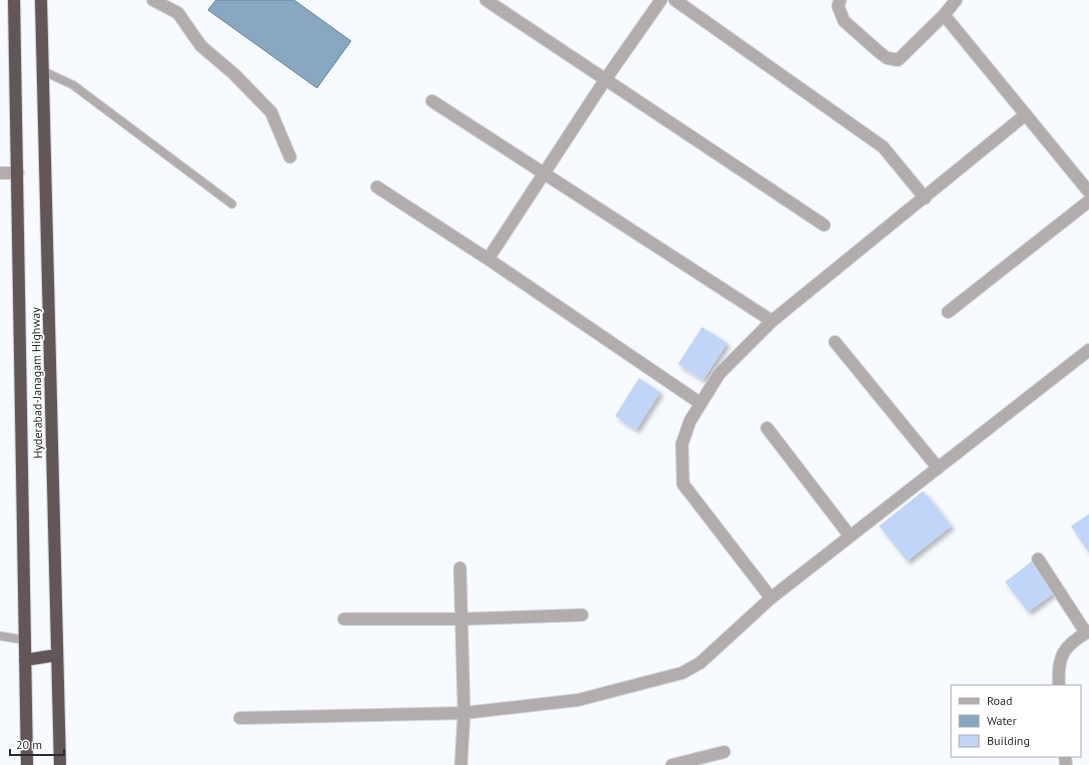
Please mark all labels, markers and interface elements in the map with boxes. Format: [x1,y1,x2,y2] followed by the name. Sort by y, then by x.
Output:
[28,307,45,459] street label: Hyderabad-Janagam Highway
[951,685,1081,757] legend
[987,693,1012,708] text: Road
[987,713,1017,728] text: Water
[10,731,64,757] scale bar
[987,733,1030,748] text: Building
[16,737,42,752] text: 20 m

